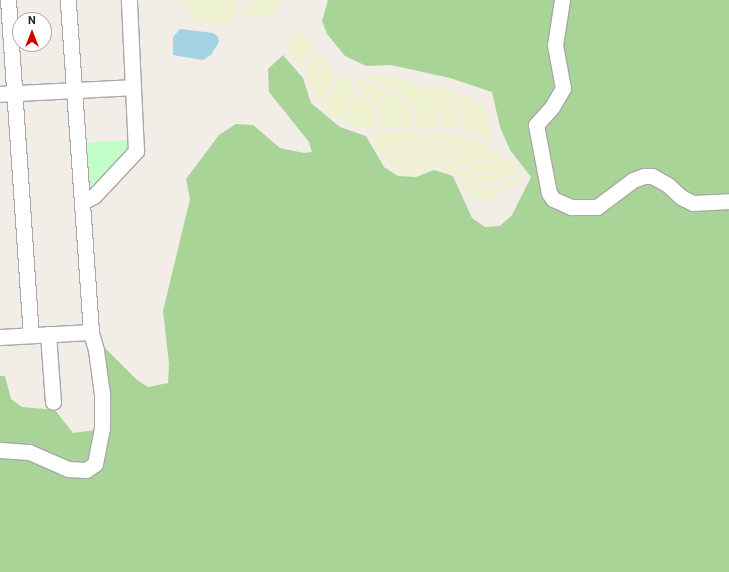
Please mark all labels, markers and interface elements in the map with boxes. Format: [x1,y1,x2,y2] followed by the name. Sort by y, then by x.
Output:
[12,12,52,52] north arrow
[28,14,36,27] text: N

